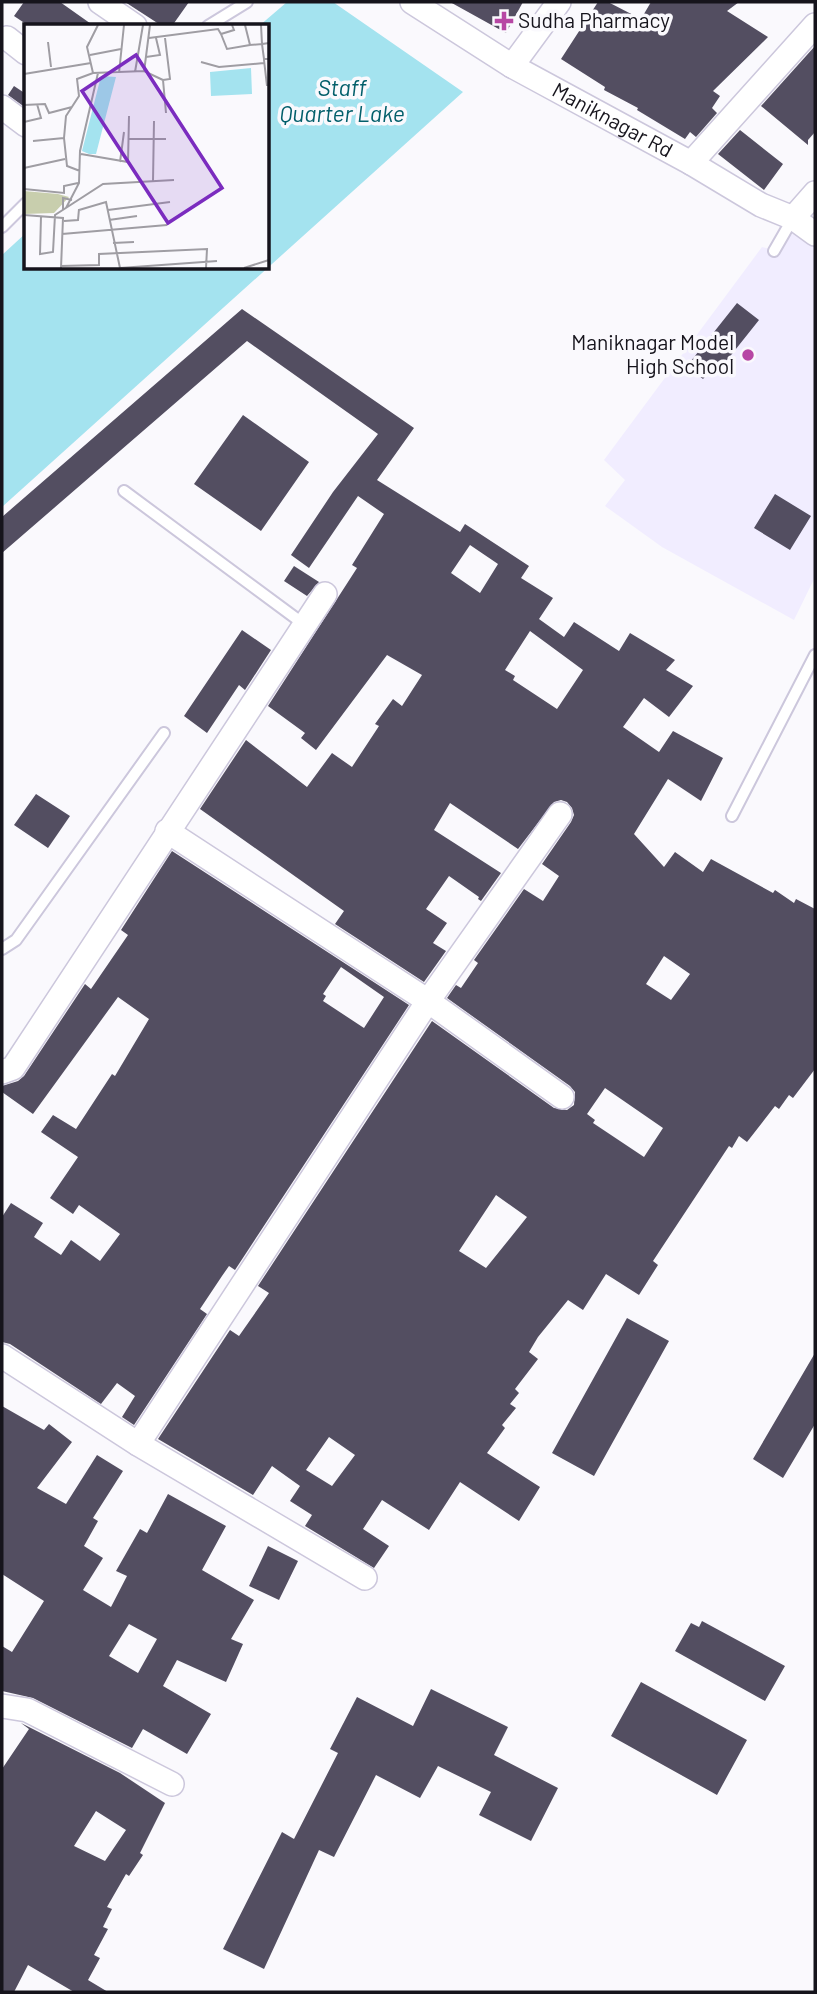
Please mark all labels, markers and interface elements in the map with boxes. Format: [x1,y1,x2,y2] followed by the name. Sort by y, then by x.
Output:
[518,7,670,32] place label: Sudha Pharmacy
[496,13,512,29] marker: Sudha Pharmacy
[24,24,270,270] inset map
[279,73,405,127] water label: Staff Quarter Lake
[549,76,678,162] street label: Maniknagar Rd
[571,329,734,378] place label: Maniknagar Model High School
[740,347,756,363] marker: Maniknagar Model High School

